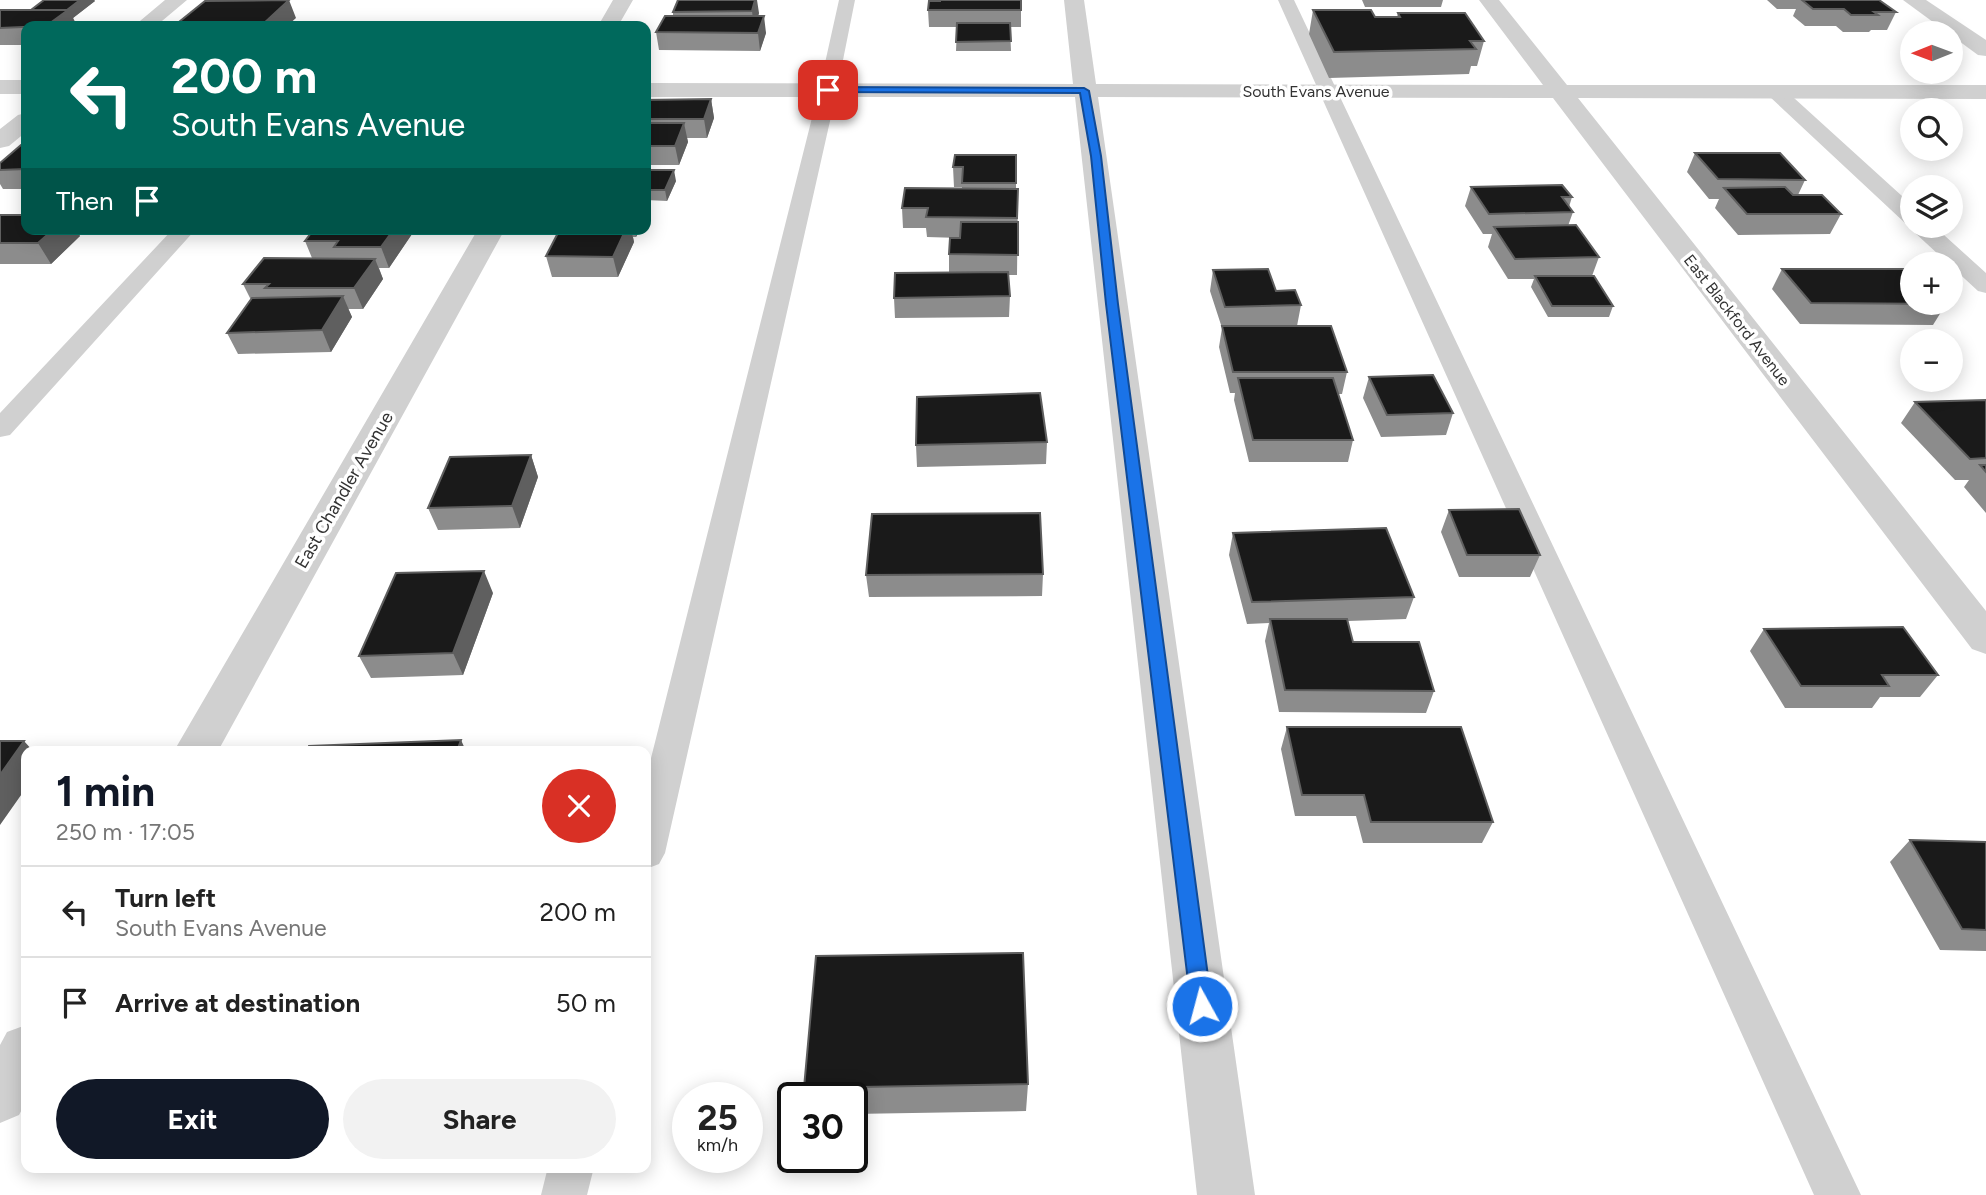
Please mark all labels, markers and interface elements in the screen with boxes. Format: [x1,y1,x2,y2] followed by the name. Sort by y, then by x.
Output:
[1900,21,1964,84] north arrow
[1900,21,1963,392] map controls
[171,46,317,105] text: 200 m
[56,49,147,140] icon: left
[798,60,858,120] pin
[809,71,847,109] icon: arrive
[1242,82,1390,101] street label: South Evans Avenue
[1900,98,1963,161] button: search
[171,106,465,144] text: South Evans Avenue
[1900,175,1963,238] button: layers
[128,182,166,220] icon: arrive
[56,185,114,217] text: Then
[1680,251,1794,389] street label: East Blackford Avenue
[1900,252,1963,315] button: +
[1900,329,1963,392] button: −
[290,408,398,572] street label: East Chandler Avenue
[56,766,155,817] text: 1 min
[542,769,616,843] button: close
[56,818,195,846] text: 250 m · 17:05
[115,882,216,914] text: Turn left
[56,893,94,931] icon: left
[540,896,616,928] text: 200 m
[115,914,327,942] text: South Evans Avenue
[1165,969,1239,1043] position arrow
[56,984,94,1022] icon: arrive
[115,987,360,1019] text: Arrive at destination
[556,987,616,1019] text: 50 m
[56,1079,329,1159] button: Exit
[343,1079,616,1159] button: Share
[777,1082,868,1173] speed limit sign: 30
[697,1097,738,1139] text: 25
[697,1134,738,1156] text: km/h

